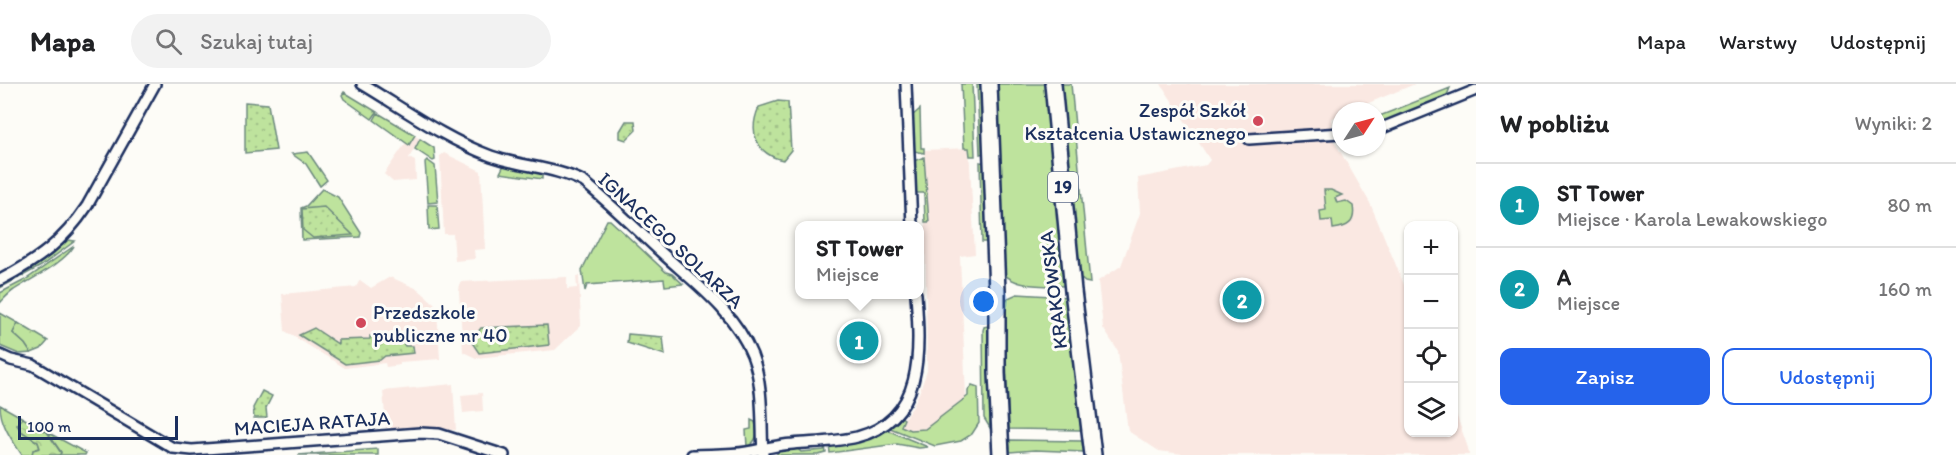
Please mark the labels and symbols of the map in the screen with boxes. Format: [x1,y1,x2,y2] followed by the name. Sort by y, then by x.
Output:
[1024,98,1246,145] place label: Zespół Szkół Kształcenia Ustawicznego
[1332,102,1386,156] north arrow
[1251,114,1265,128] marker: Zespół Szkół Kształcenia Ustawicznego
[594,167,748,313] street label: IGNACEGO SOLARZA
[1048,172,1078,202] road number: 19
[1034,229,1072,351] street label: KRAKOWSKA
[1222,278,1262,322] pin: 2
[969,287,998,316] your location
[373,300,507,347] place label: Przedszkole publiczne nr 40
[354,316,368,330] marker: Przedszkole publiczne nr 40
[840,318,878,364] pin: 1
[233,406,391,440] street label: MACIEJA RATAJA
[18,413,178,440] scale bar

